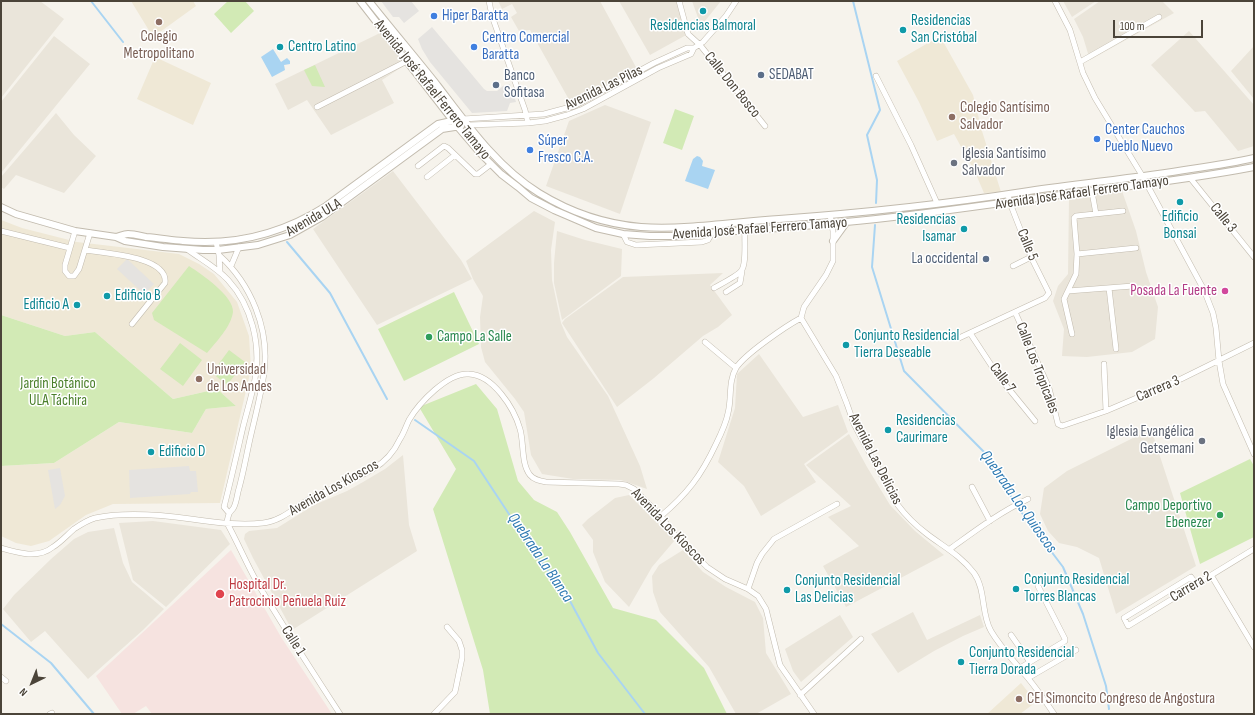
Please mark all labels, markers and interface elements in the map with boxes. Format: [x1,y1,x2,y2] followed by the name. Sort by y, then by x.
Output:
[698,6,708,16] marker: Residencias Balmoral
[442,7,509,25] place label: Hiper Baratta
[429,11,439,21] marker: Hiper Baratta
[911,12,977,47] place label: Residencias San Cristóbal
[1115,12,1205,38] scale bar
[370,16,494,164] street label: Avenida José Rafael Ferrero Tamayo
[154,17,164,27] marker: Colegio Metropolitano
[650,17,756,35] place label: Residencias Balmoral
[1120,19,1145,34] text: 100 m
[898,25,908,35] marker: Residencias San Cristóbal
[123,28,195,63] place label: Colegio Metropolitano
[482,29,569,64] place label: Centro Comercial Baratta
[288,38,356,56] place label: Centro Latino
[275,42,285,52] marker: Centro Latino
[469,42,479,52] marker: Centro Comercial Baratta
[700,48,764,122] street label: Calle Don Bosco
[562,62,646,114] street label: Avenida Las Pilas
[769,66,814,84] place label: SEDABAT
[504,67,545,102] place label: Banco Sofitasa
[756,70,766,80] marker: SEDABAT
[491,80,501,90] marker: Banco Sofitasa
[960,99,1050,134] place label: Colegio Santísimo Salvador
[947,112,957,122] marker: Colegio Santísimo Salvador
[1105,121,1185,156] place label: Center Cauchos Pueblo Nuevo
[538,132,593,167] place label: Súper Fresco C.A.
[1092,134,1102,144] marker: Center Cauchos Pueblo Nuevo
[525,145,535,155] marker: Súper Fresco C.A.
[962,145,1046,180] place label: Iglesia Santísimo Salvador
[949,158,959,168] marker: Iglesia Santísimo Salvador
[994,172,1170,214] street label: Avenida José Rafael Ferrero Tamayo
[283,195,345,241] street label: Avenida ULA
[1175,197,1185,207] marker: Edificio Bonsai
[1206,199,1240,237] street label: Calle 3
[1162,208,1198,243] place label: Edificio Bonsai
[896,211,956,246] place label: Residencias Isamar
[672,214,848,244] street label: Avenida José Rafael Ferrero Tamayo
[959,224,969,234] marker: Residencias Isamar
[1012,226,1042,264] street label: Calle 5
[911,250,978,268] place label: La occidental
[981,254,991,264] marker: La occidental
[1130,282,1217,300] place label: Posada La Fuente
[1220,286,1230,296] marker: Posada La Fuente
[115,287,161,305] place label: Edificio B
[102,291,112,301] marker: Edificio B
[23,296,69,314] place label: Edificio A
[72,300,82,310] marker: Edificio A
[1011,320,1063,416] street label: Calle Los Tropicales
[854,327,959,362] place label: Conjunto Residencial Tierra Deseable
[437,328,512,346] place label: Campo La Salle
[424,332,434,342] marker: Campo La Salle
[841,340,851,350] marker: Conjunto Residencial Tierra Deseable
[985,359,1019,397] street label: Calle 7
[207,361,272,396] place label: Universidad de Los Andes
[1133,372,1183,406] street label: Carrera 3
[194,374,204,384] marker: Universidad de Los Andes
[20,375,96,410] park label: Jardín Botánico ULA Táchira
[844,410,906,508] street label: Avenida Las Delicias
[896,412,956,447] place label: Residencias Caurimare
[1106,423,1194,458] place label: Iglesia Evangélica Getsemani
[883,425,893,435] marker: Residencias Caurimare
[1197,436,1207,446] marker: Iglesia Evangélica Getsemani
[159,443,205,461] place label: Edificio D
[146,447,156,457] marker: Edificio D
[975,447,1061,557] water label: Quebrada Los Quioscos
[286,456,382,520] street label: Avenida Los Kioscos
[627,485,709,569] street label: Avenida Los Kioscos
[1125,497,1212,532] place label: Campo Deportivo Ebenezer
[503,510,577,606] water label: Quebrada La Blanca
[1215,510,1225,520] marker: Campo Deportivo Ebenezer
[1167,568,1215,606] street label: Carrera 2
[1024,571,1129,606] place label: Conjunto Residencial Torres Blancas
[795,572,900,607] place label: Conjunto Residencial Las Delicias
[229,576,346,611] place label: Hospital Dr. Patrocinio Peñuela Ruiz
[1011,584,1021,594] marker: Conjunto Residencial Torres Blancas
[782,585,792,595] marker: Conjunto Residencial Las Delicias
[214,588,226,600] marker: Hospital Dr. Patrocinio Peñuela Ruiz
[277,623,309,659] street label: Calle 1
[969,644,1074,679] place label: Conjunto Residencial Tierra Dorada
[956,657,966,667] marker: Conjunto Residencial Tierra Dorada
[12,663,52,703] north arrow
[17,685,30,699] text: N
[1027,690,1215,708] place label: CEI Simoncito Congreso de Angostura
[1014,694,1024,704] marker: CEI Simoncito Congreso de Angostura

